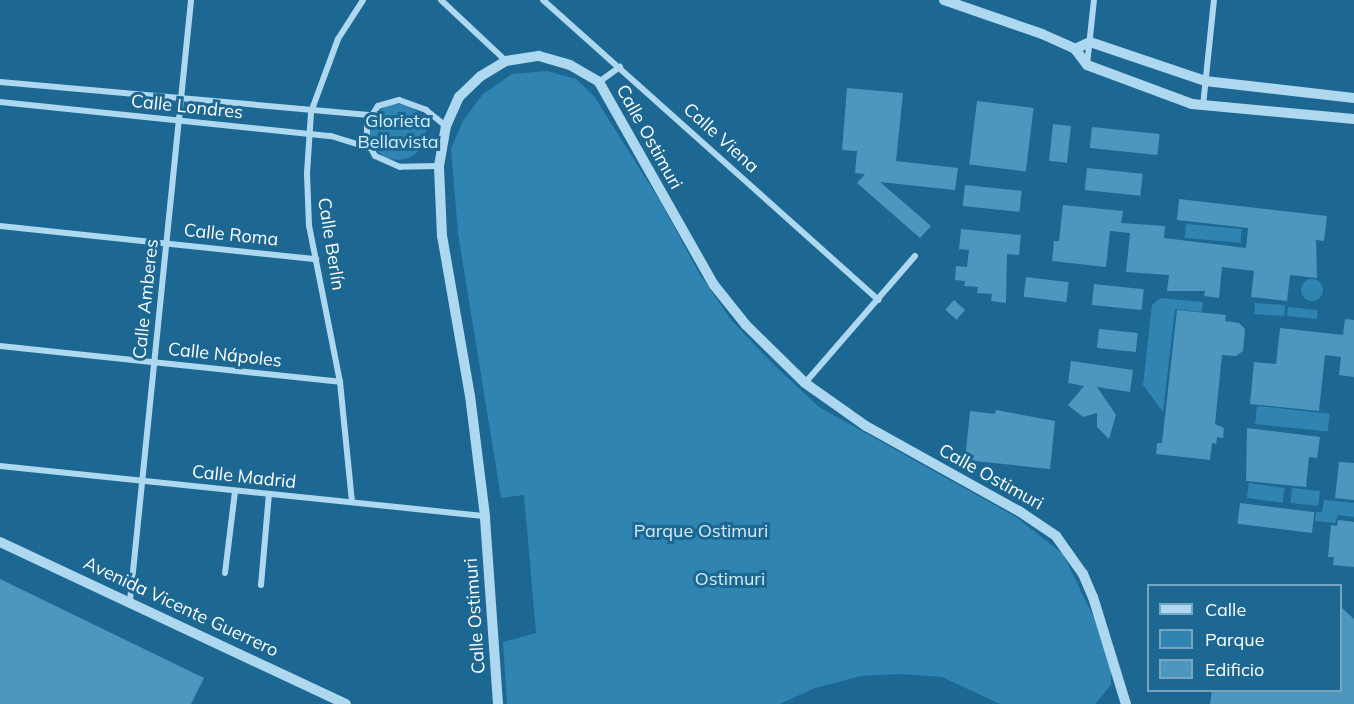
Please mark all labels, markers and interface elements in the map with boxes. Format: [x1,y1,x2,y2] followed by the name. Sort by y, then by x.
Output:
[611,81,687,193] street label: Calle Ostimuri
[130,90,244,124] street label: Calle Londres
[679,99,763,177] street label: Calle Viena
[357,111,439,154] park label: Glorieta Bellavista
[313,196,349,292] street label: Calle Berlín
[183,219,279,251] street label: Calle Roma
[129,238,163,360] street label: Calle Amberes
[167,338,283,372] street label: Calle Nápoles
[935,439,1047,515] street label: Calle Ostimuri
[191,461,297,493] street label: Calle Madrid
[634,520,768,542] park label: Parque Ostimuri
[80,552,282,662] street label: Avenida Vicente Guerrero
[460,557,490,675] street label: Calle Ostimuri
[695,568,765,590] park label: Ostimuri
[1147,584,1342,692] legend
[1205,598,1246,621] text: Calle
[1205,628,1264,651] text: Parque
[1205,658,1264,681] text: Edificio

